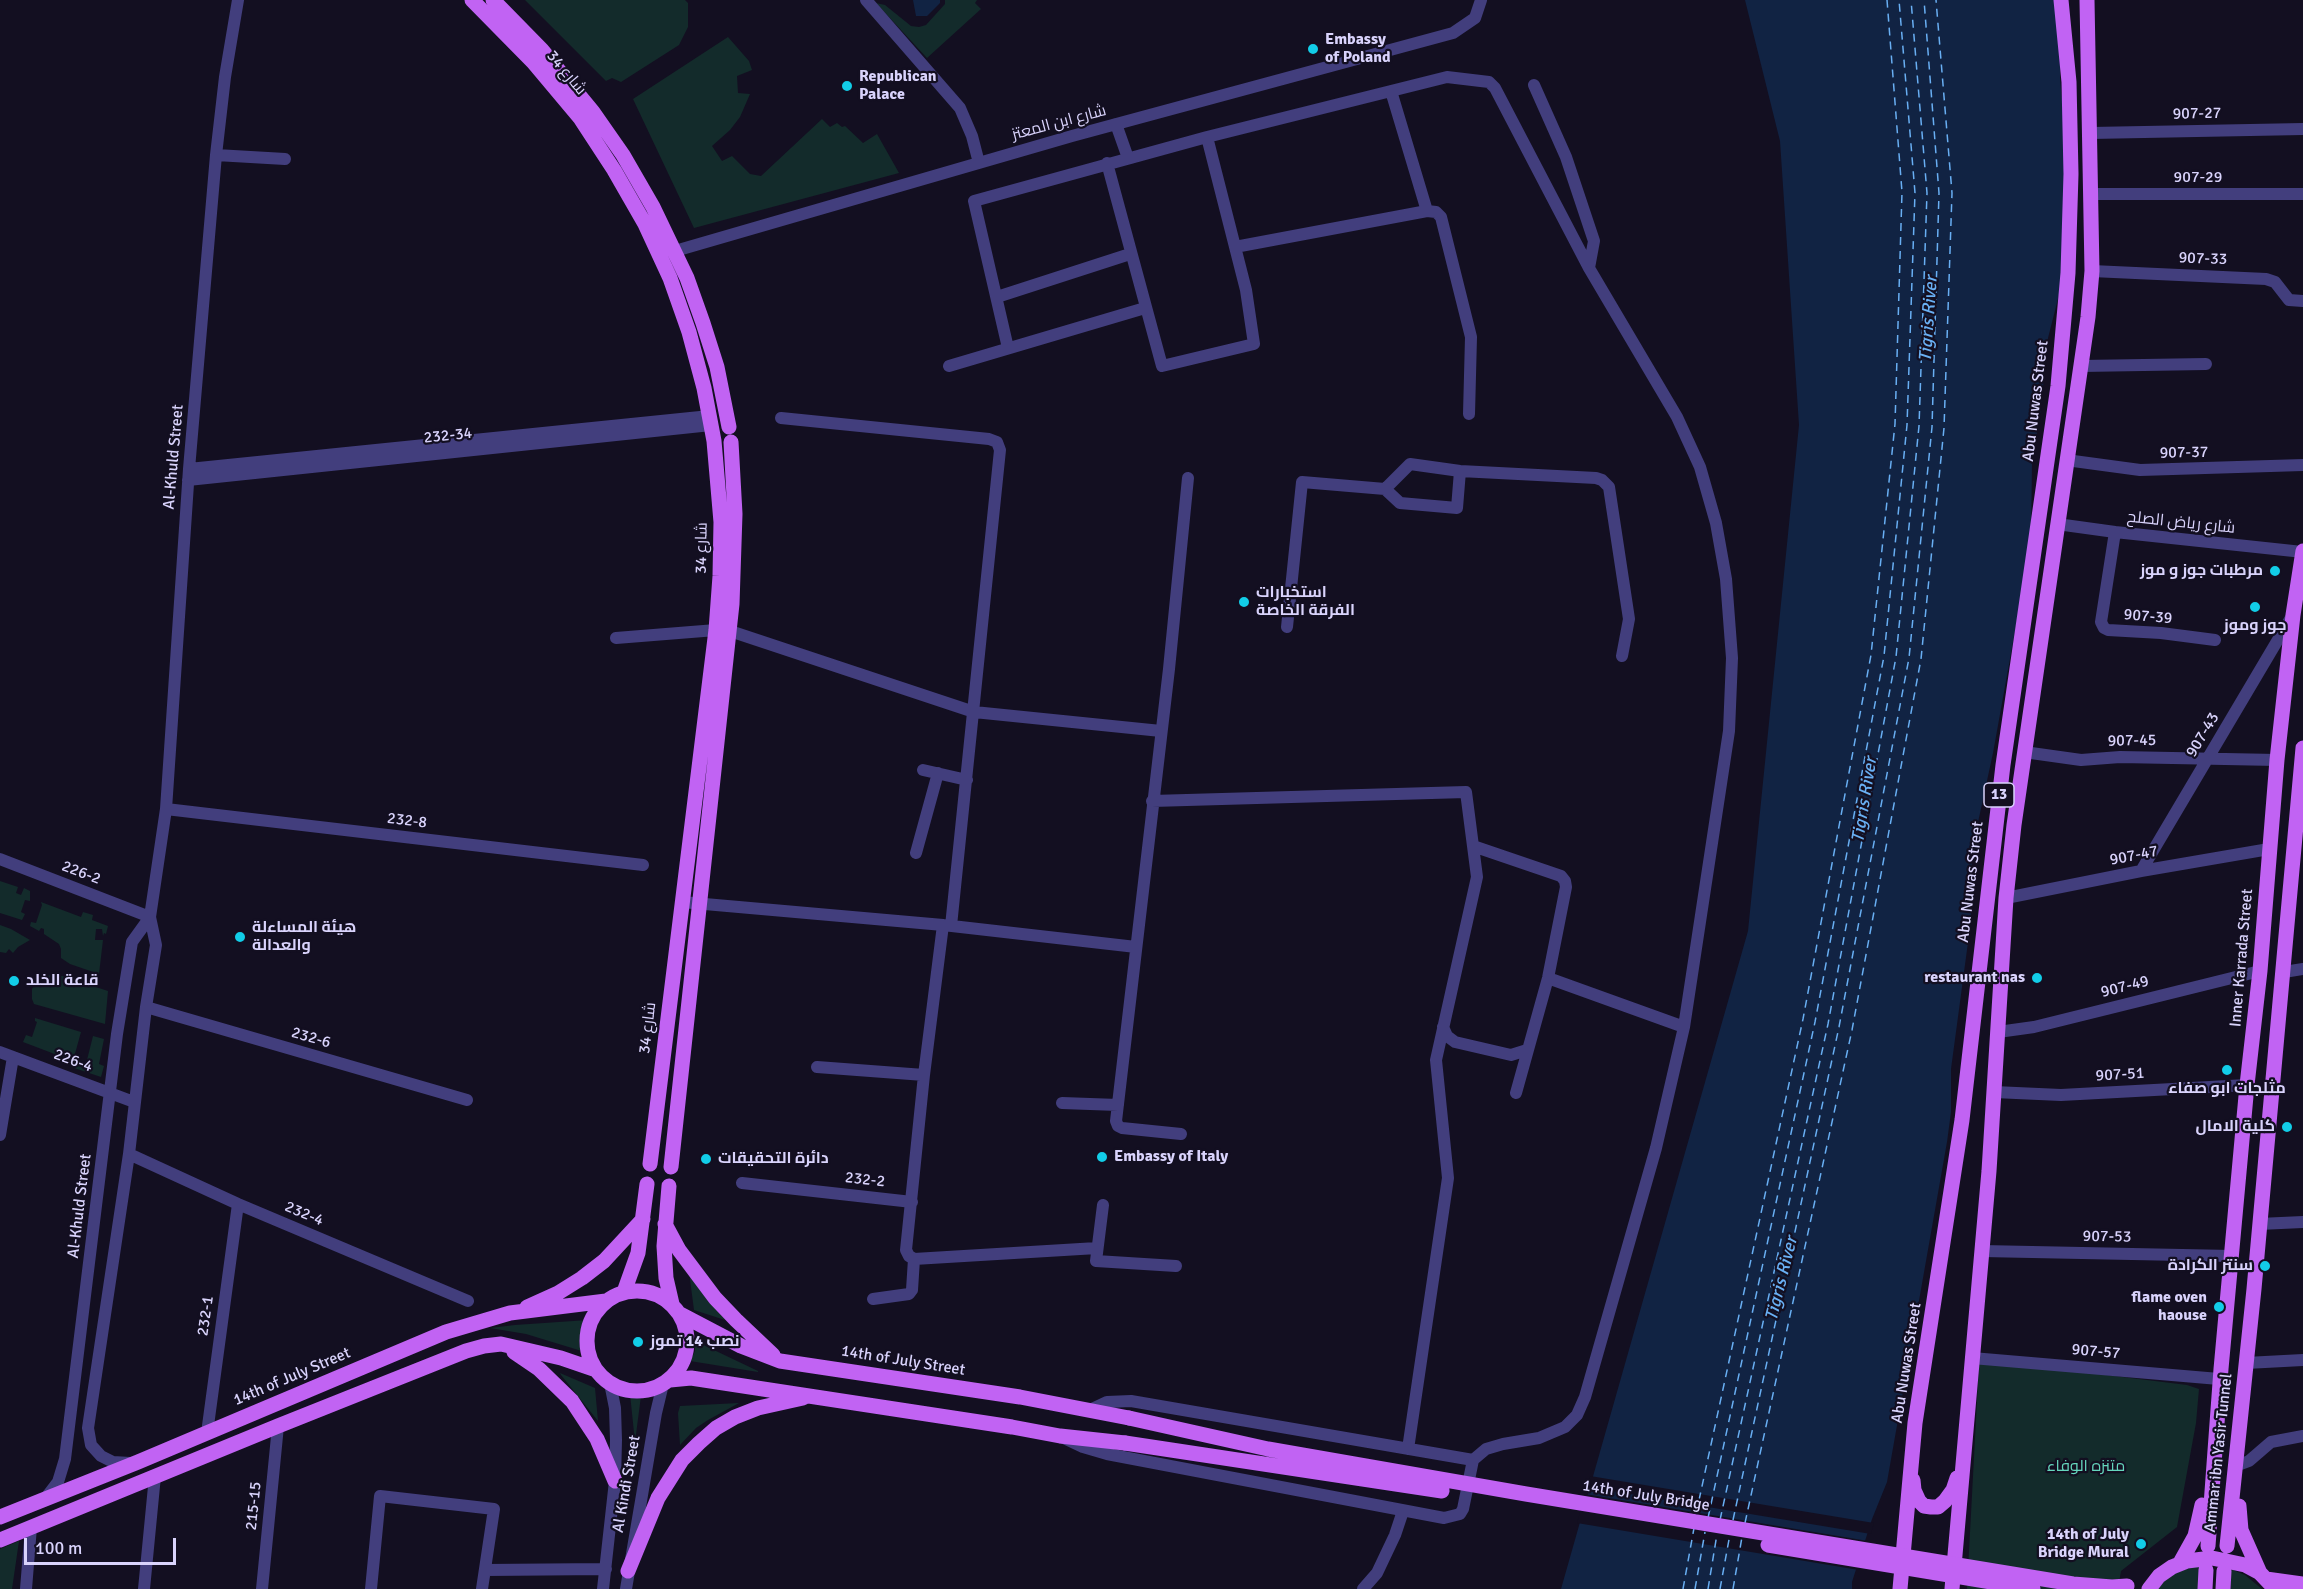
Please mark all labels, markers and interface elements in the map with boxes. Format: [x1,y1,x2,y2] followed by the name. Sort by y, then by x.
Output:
[1325,30,1391,68] place label: Embassy of Poland
[1306,42,1320,56] marker: Embassy of Poland
[542,47,590,99] street label: شارع 34
[859,67,937,105] place label: Republican Palace
[840,79,854,93] marker: Republican Palace
[1010,101,1108,145] street label: شارع ابن المعتز
[2172,104,2222,124] street label: 907-27
[2174,168,2222,188] street label: 907-29
[2178,249,2228,269] street label: 907-33
[1915,275,1943,363] water label: Tigris River
[2019,339,2053,463] street label: Abu Nuwas Street
[160,404,188,510] street label: Al-Khuld Street
[423,424,473,448] street label: 232-34
[2159,443,2209,463] street label: 907-37
[2126,508,2236,538] street label: شارع رياض الصلح
[692,522,712,574] street label: شارع 34
[2140,561,2263,581] place label: مرطبات جوز و موز
[2268,564,2282,578] marker: مرطبات جوز و موز
[1256,583,1355,621] place label: استخبارات الفرقة الخاصة
[1237,595,1251,609] marker: استخبارات الفرقة الخاصة
[2248,600,2262,614] marker: جوز وموز
[2123,605,2173,629] street label: 907-39
[2224,616,2286,636] place label: جوز وموز
[2182,709,2224,761] street label: 907-43
[2107,731,2157,751] street label: 907-45
[1848,756,1882,844] water label: Tigris River
[1984,783,2014,807] road number: 13
[386,809,428,833] street label: 232-8
[1954,820,1988,944] street label: Abu Nuwas Street
[2108,842,2160,870] street label: 907-47
[59,857,103,889] street label: 226-2
[2226,888,2258,1028] street label: Inner Karrada Street
[252,918,356,956] place label: هيئة المساءلة والعدالة
[233,930,247,944] marker: هيئة المساءلة والعدالة
[1924,968,2025,988] place label: restaurant nas
[26,971,99,991] place label: قاعة الخلد
[2030,971,2044,985] marker: restaurant nas
[2099,972,2151,1002] street label: 907-49
[7,974,21,988] marker: قاعة الخلد
[635,1001,661,1055] street label: شارع 34
[289,1023,333,1053] street label: 232-6
[51,1045,95,1077] street label: 226-4
[2220,1063,2234,1077] marker: مثلجات ابو صفاء
[2095,1064,2145,1086] street label: 907-51
[2168,1079,2286,1099] place label: مثلجات ابو صفاء
[2195,1117,2275,1137] place label: كلية الامال
[2280,1120,2294,1134] marker: كلية الامال
[1114,1147,1228,1167] place label: Embassy of Italy
[718,1149,829,1169] place label: دائرة التحقيقات
[1095,1150,1109,1164] marker: Embassy of Italy
[699,1152,713,1166] marker: دائرة التحقيقات
[64,1153,96,1259] street label: Al-Khuld Street
[844,1168,886,1192] street label: 232-2
[282,1197,326,1231] street label: 232-4
[2082,1227,2132,1247] street label: 907-53
[1761,1235,1803,1323] water label: Tigris River
[2168,1256,2253,1276] place label: سنتر الكرادة
[2258,1259,2272,1273] marker: سنتر الكرادة
[2132,1288,2207,1326] place label: flame oven haouse
[194,1295,218,1337] street label: 232-1
[2212,1300,2226,1314] marker: flame oven haouse
[1888,1301,1926,1425] street label: Abu Nuwas Street
[650,1332,740,1352] place label: نصب 14 تموز
[631,1335,645,1349] marker: نصب 14 تموز
[2071,1340,2121,1364] street label: 907-57
[840,1342,966,1380] street label: 14th of July Street
[231,1344,353,1410] street label: 14th of July Street
[2201,1373,2237,1533] street label: Ammar ibn Yasir Tunnel
[609,1434,645,1534] street label: Al Kindi Street
[2047,1457,2125,1477] park label: متنزه الوفاء
[1581,1476,1711,1516] street label: 14th of July Bridge
[242,1481,266,1531] street label: 215-15
[2038,1525,2129,1563] place label: 14th of July Bridge Mural
[27,1526,178,1564] scale bar
[35,1537,82,1559] text: 100 m
[2134,1537,2148,1551] marker: 14th of July Bridge Mural

